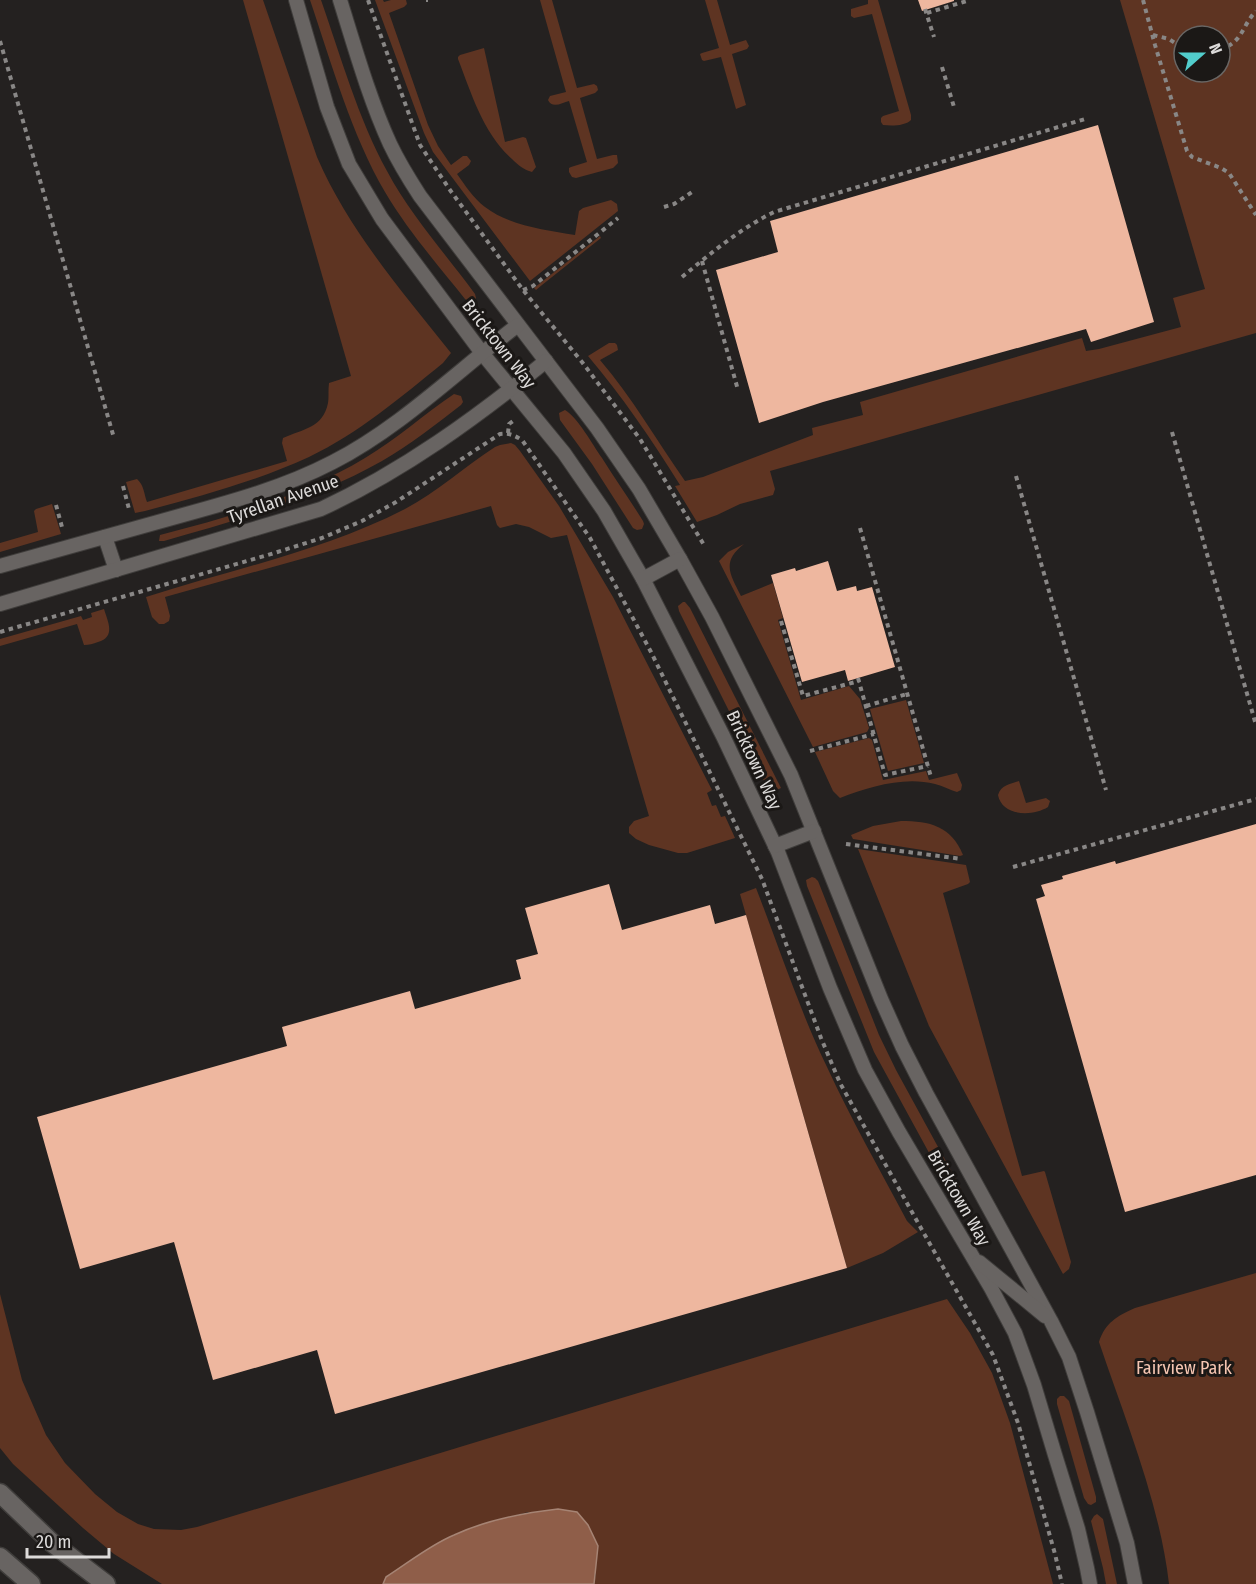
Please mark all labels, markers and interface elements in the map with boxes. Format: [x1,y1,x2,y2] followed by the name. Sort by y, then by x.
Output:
[1172,24,1232,84] north arrow
[1205,41,1226,57] text: N
[457,295,541,393] street label: Bricktown Way
[224,470,342,528] street label: Tyrellan Avenue
[721,707,787,813] street label: Bricktown Way
[923,1146,995,1250] street label: Bricktown Way
[1136,1357,1233,1379] park label: Fairview Park
[27,1521,110,1559] scale bar
[36,1531,71,1553] text: 20 m

